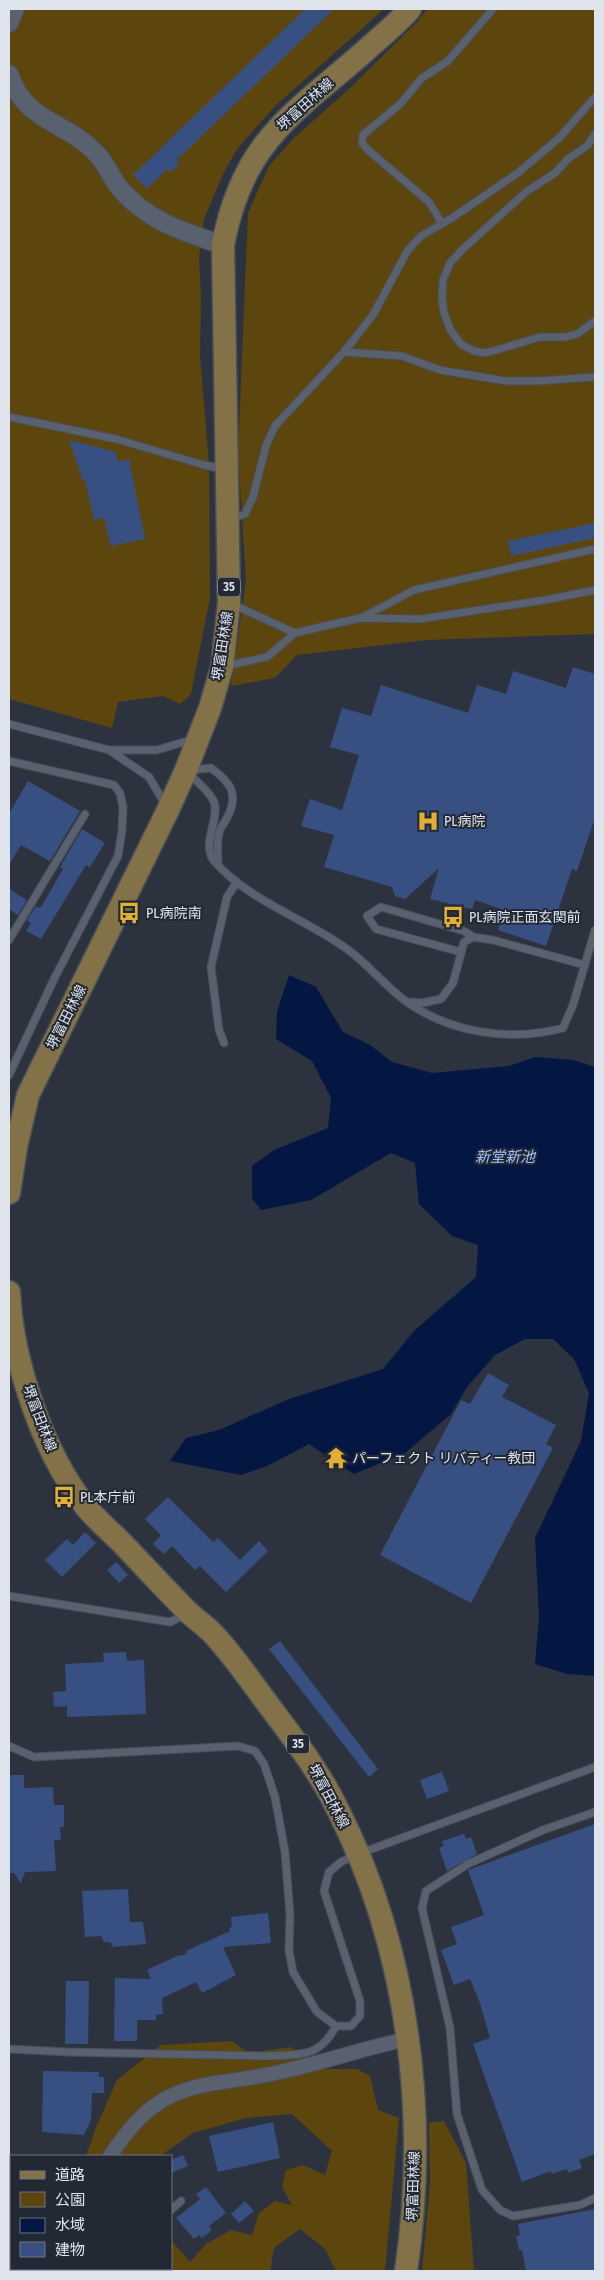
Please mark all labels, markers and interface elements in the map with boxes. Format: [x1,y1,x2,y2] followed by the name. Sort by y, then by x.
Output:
[274,75,337,134] street label: 堺富田林線
[218,578,240,596] road number: 35
[209,610,236,682] street label: 堺富田林線
[415,808,441,834] hospital icon: PL病院
[444,813,486,830] place label: PL病院
[116,900,142,926] bus stop icon: PL病院南
[440,904,466,930] bus stop icon: PL病院正面玄関前
[146,905,202,922] place label: PL病院南
[469,909,581,926] place label: PL病院正面玄関前
[43,982,90,1052] street label: 堺富田林線
[475,1148,537,1166] water label: 新堂新池
[19,1382,60,1454] street label: 堺富田林線
[323,1445,349,1471] temple icon: パーフェクト リバティー教団
[352,1450,536,1467] place label: パーフェクト リバティー教団
[51,1484,77,1510] bus stop icon: PL本庁前
[80,1489,136,1506] place label: PL本庁前
[287,1735,309,1754] road number: 35
[305,1761,352,1831] street label: 堺富田林線
[404,2151,423,2221] street label: 堺富田林線
[10,2155,172,2270] legend
[55,2166,85,2184] text: 道路
[55,2191,85,2209] text: 公園
[55,2216,85,2234] text: 水域
[55,2241,85,2259] text: 建物

